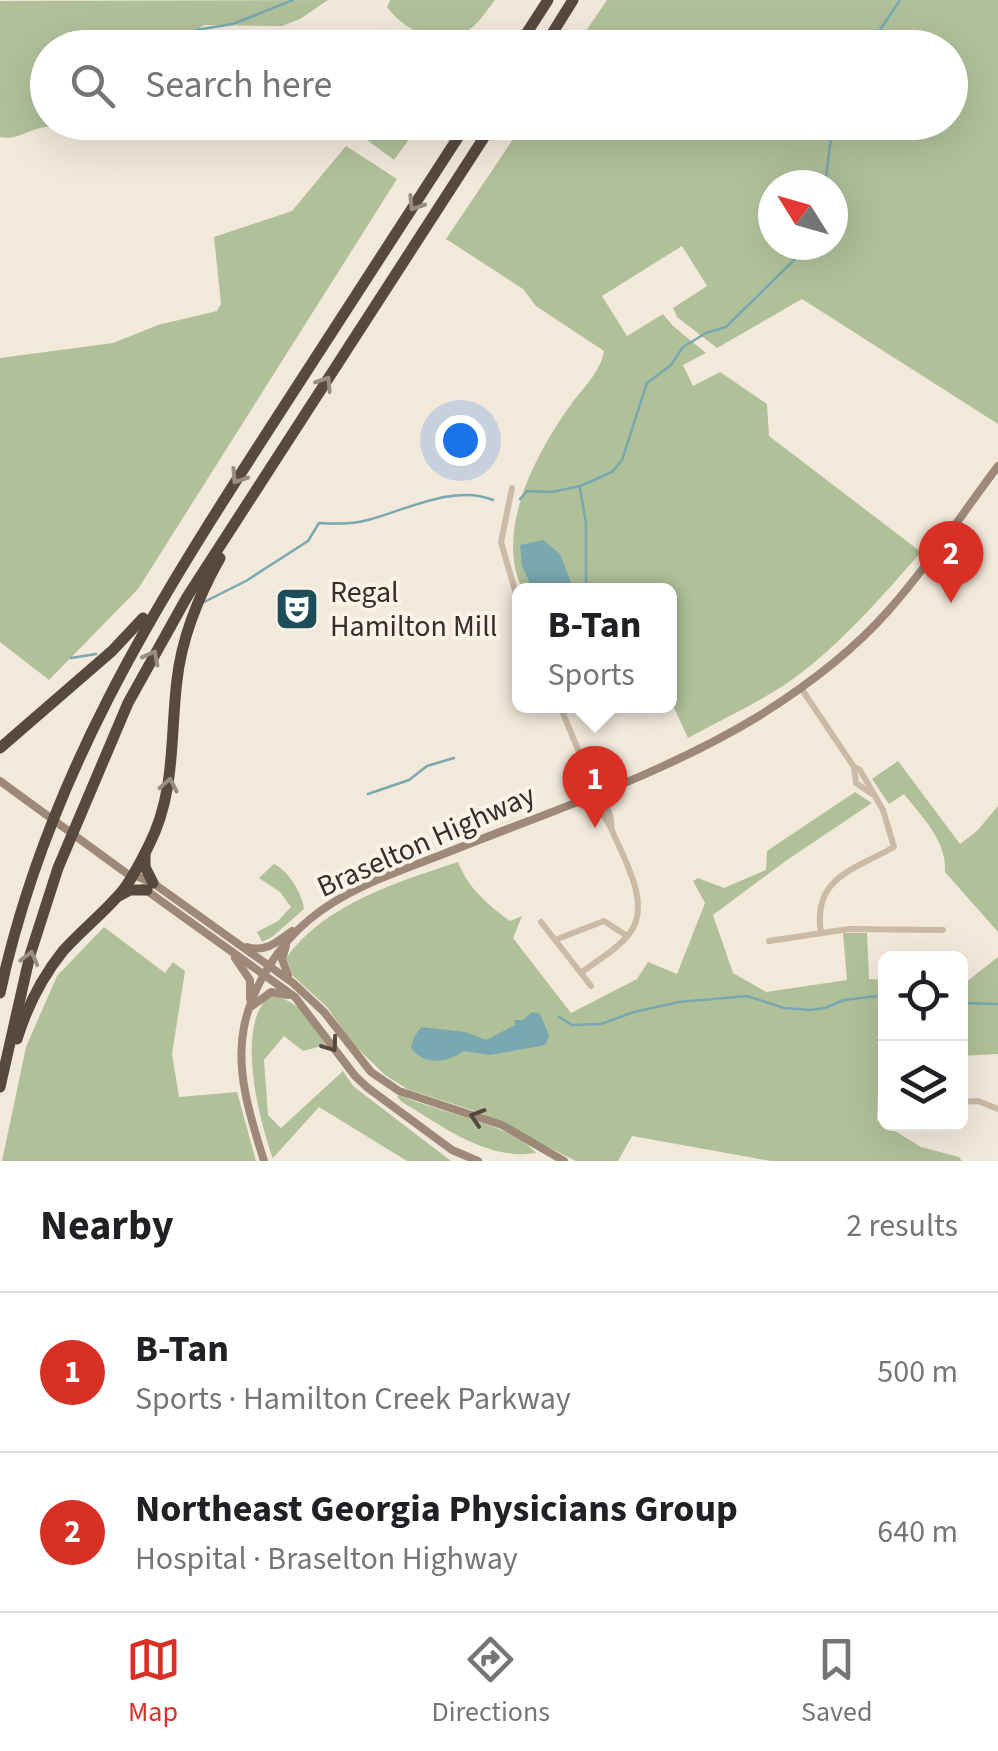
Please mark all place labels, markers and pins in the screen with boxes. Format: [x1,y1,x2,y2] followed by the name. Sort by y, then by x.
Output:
[918,520,984,603] pin: 2
[330,571,497,648] place label: Regal Hamilton Mill
[274,586,320,632] theatre icon: Regal Hamilton Mill
[562,746,628,828] pin: 1

